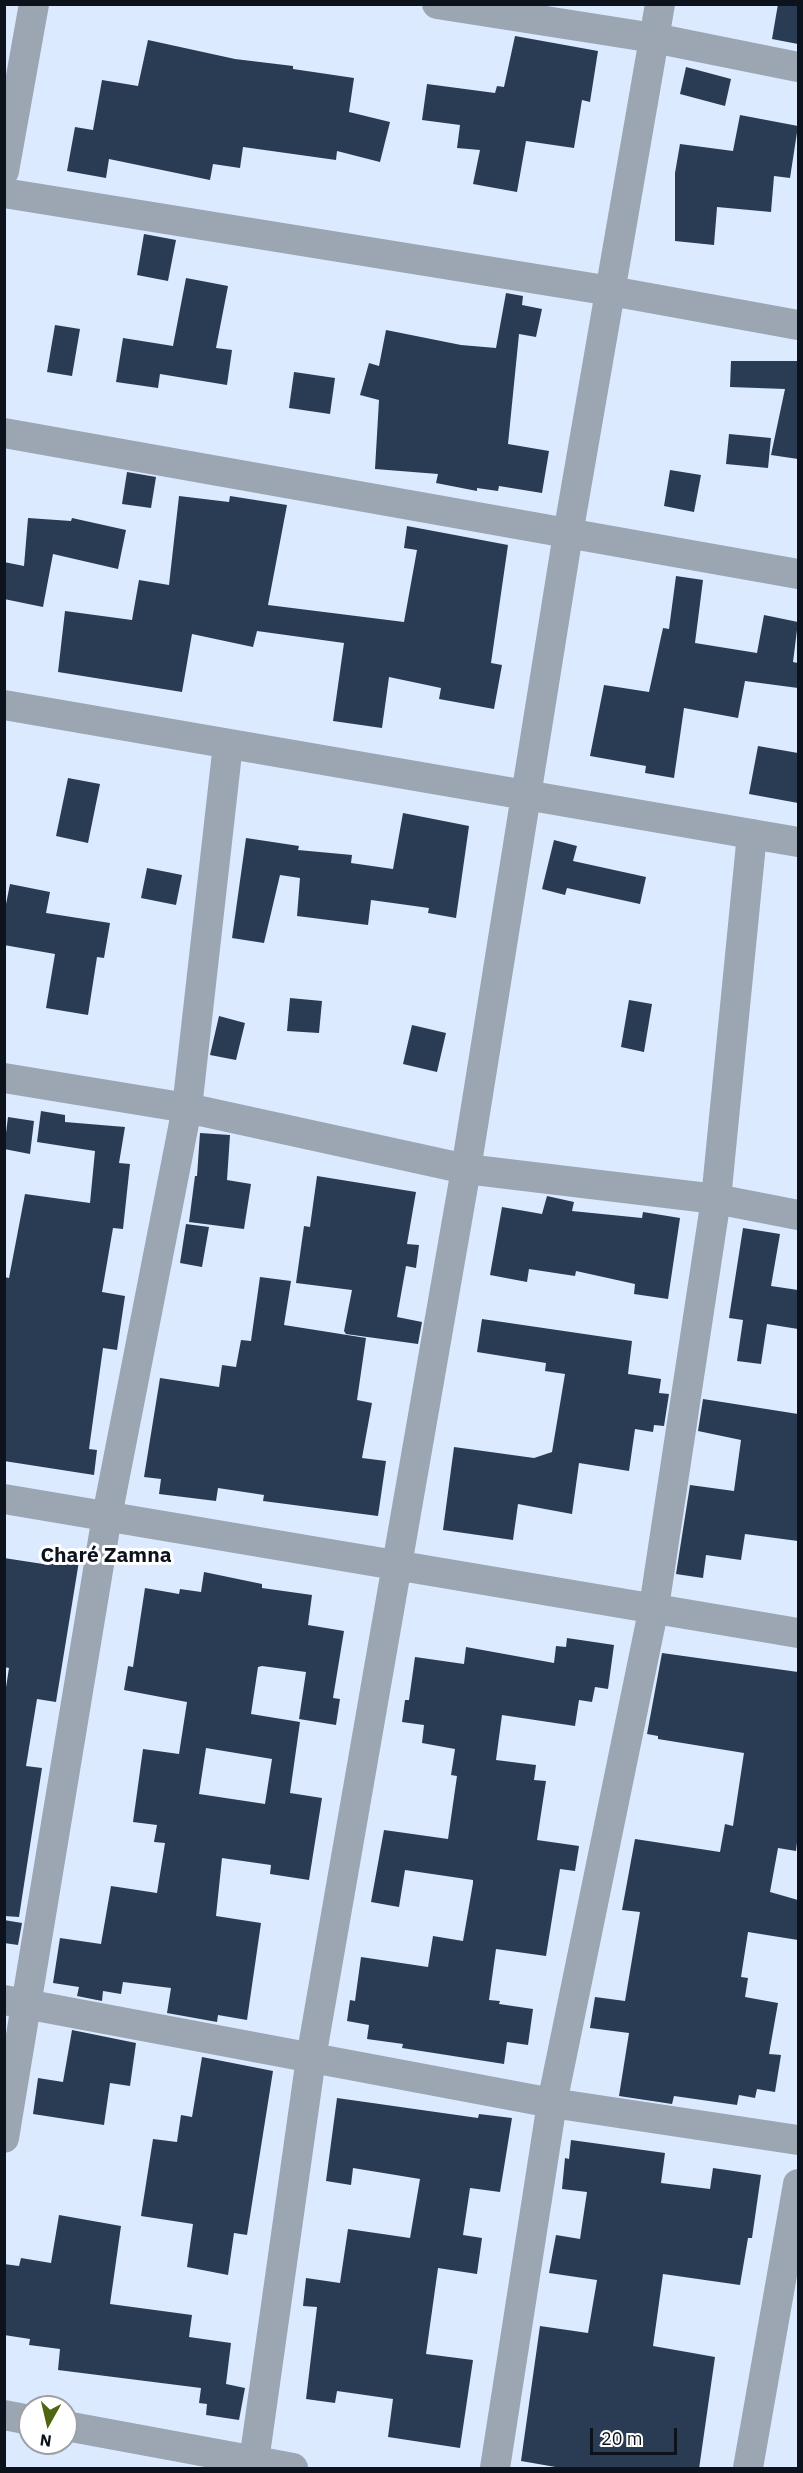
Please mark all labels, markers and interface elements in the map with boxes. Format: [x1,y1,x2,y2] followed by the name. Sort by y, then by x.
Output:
[40,1543,172,1569] district label: Charé Zamna
[18,2395,78,2455] north arrow
[593,2416,680,2454] scale bar
[601,2427,643,2450] text: 20 m
[39,2430,53,2452] text: N

